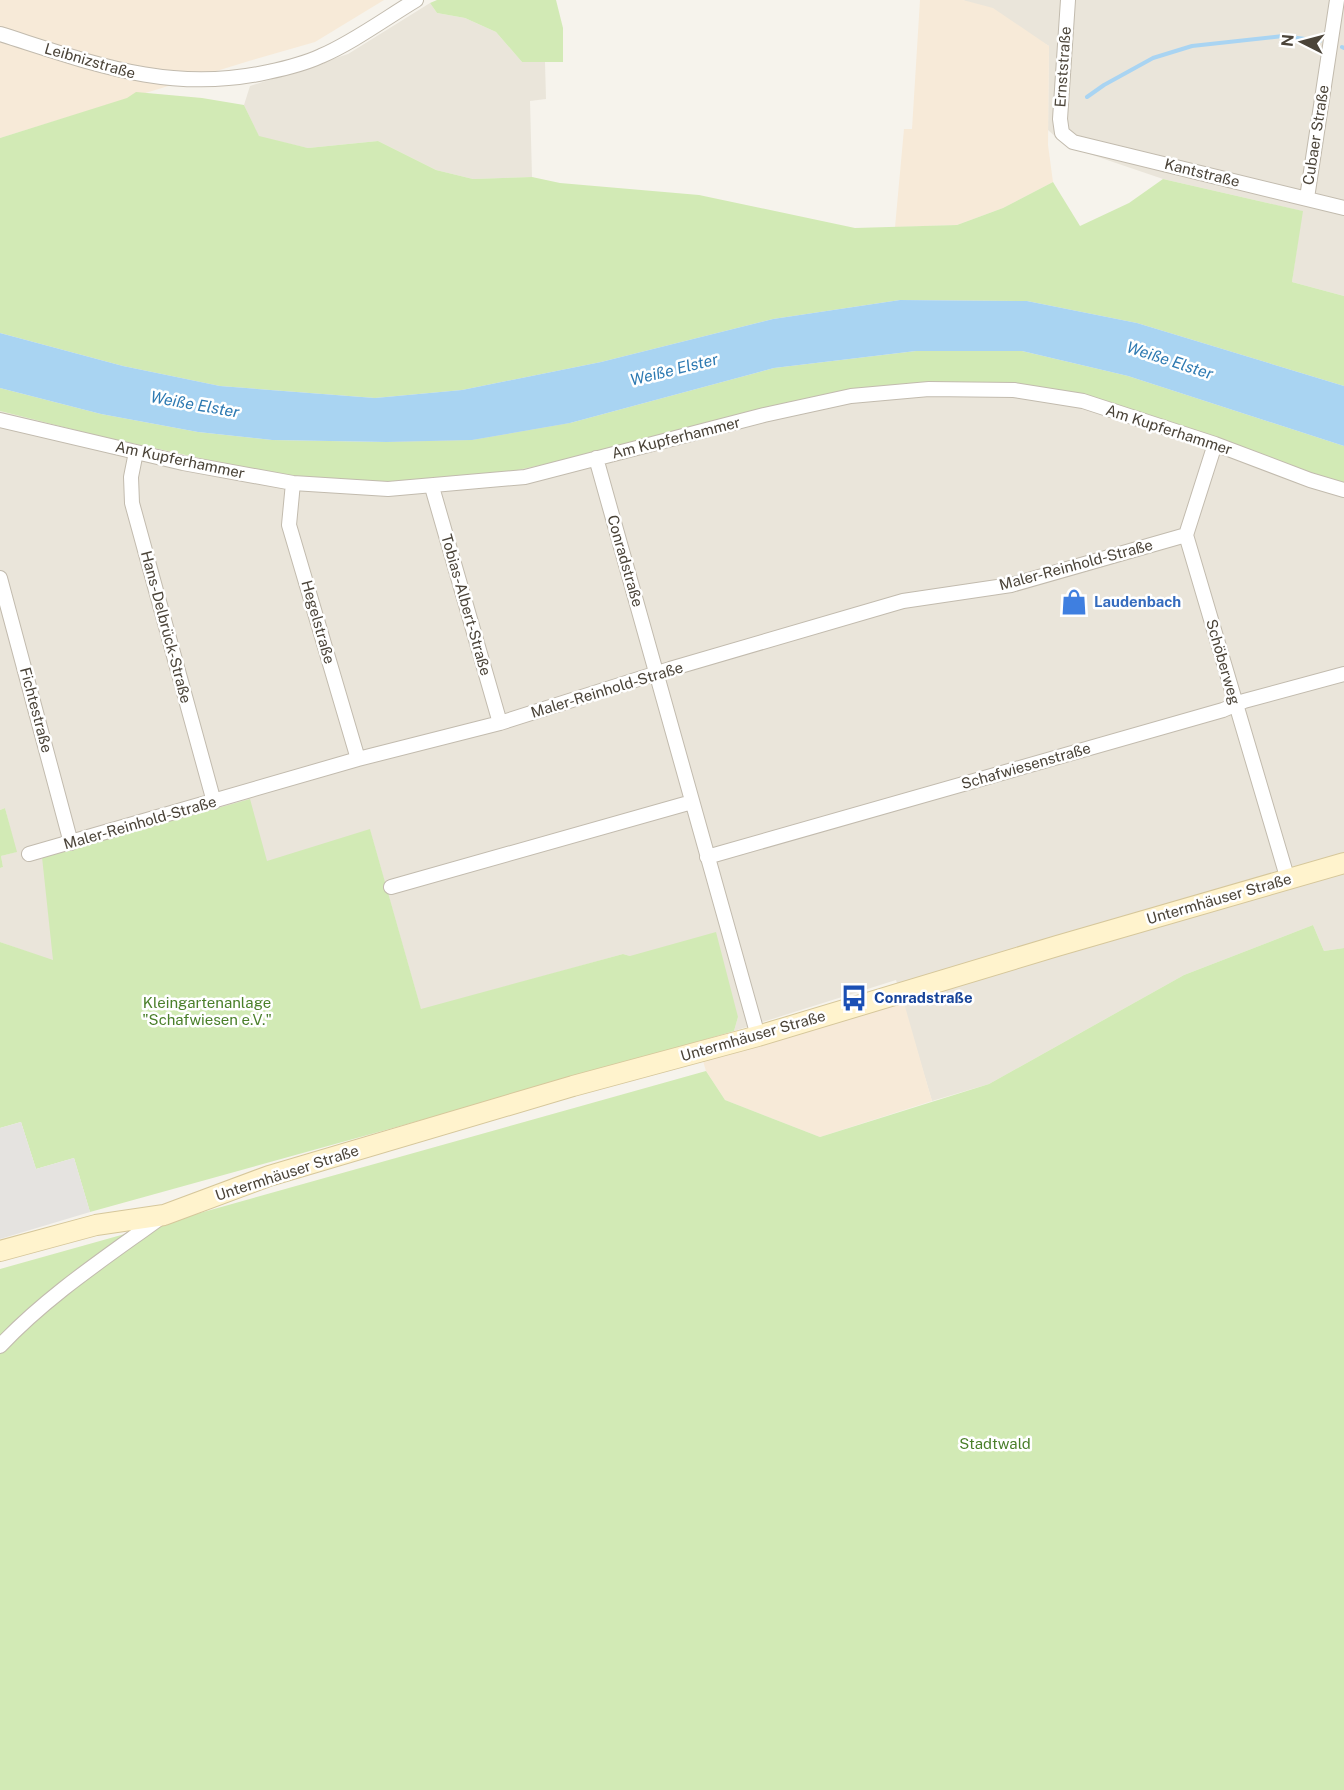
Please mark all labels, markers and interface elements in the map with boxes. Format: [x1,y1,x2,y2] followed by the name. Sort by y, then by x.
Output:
[1272,12,1332,72] north arrow
[1051,26,1074,108] street label: Ernststraße
[1277,33,1298,48] text: N
[43,39,138,82] street label: Leibnizstraße
[1299,84,1332,186] street label: Cubaer Straße
[1163,155,1242,190] street label: Kantstraße
[1124,338,1216,384] water label: Weiße Elster
[628,349,721,390] water label: Weiße Elster
[149,387,242,422] water label: Weiße Elster
[1104,401,1235,458] street label: Am Kupferhammer
[610,413,742,462] street label: Am Kupferhammer
[114,437,247,482] street label: Am Kupferhammer
[604,513,647,609] street label: Conradstraße
[438,532,495,678] street label: Tobias-Albert-Straße
[997,536,1154,593] street label: Maler-Reinhold-Straße
[138,549,195,705] street label: Hans-Delbrück-Straße
[298,578,339,666] street label: Hegelstraße
[1059,587,1089,617] shop icon: Laudenbach
[1094,593,1181,610] place label: Laudenbach
[1203,617,1244,707] street label: Schöberweg
[529,658,685,721] street label: Maler-Reinhold-Straße
[17,665,56,754] street label: Fichtestraße
[959,739,1093,792] street label: Schafwiesenstraße
[61,793,218,852] street label: Maler-Reinhold-Straße
[1144,870,1293,927] street label: Untermhäuser Straße
[839,983,869,1013] bus stop icon: Conradstraße
[874,989,973,1006] place label: Conradstraße
[142,994,272,1028] park label: Kleingartenanlage "Schafwiesen e.V."
[678,1007,827,1064] street label: Untermhäuser Straße
[213,1141,361,1204] street label: Untermhäuser Straße
[959,1435,1031,1452] park label: Stadtwald

